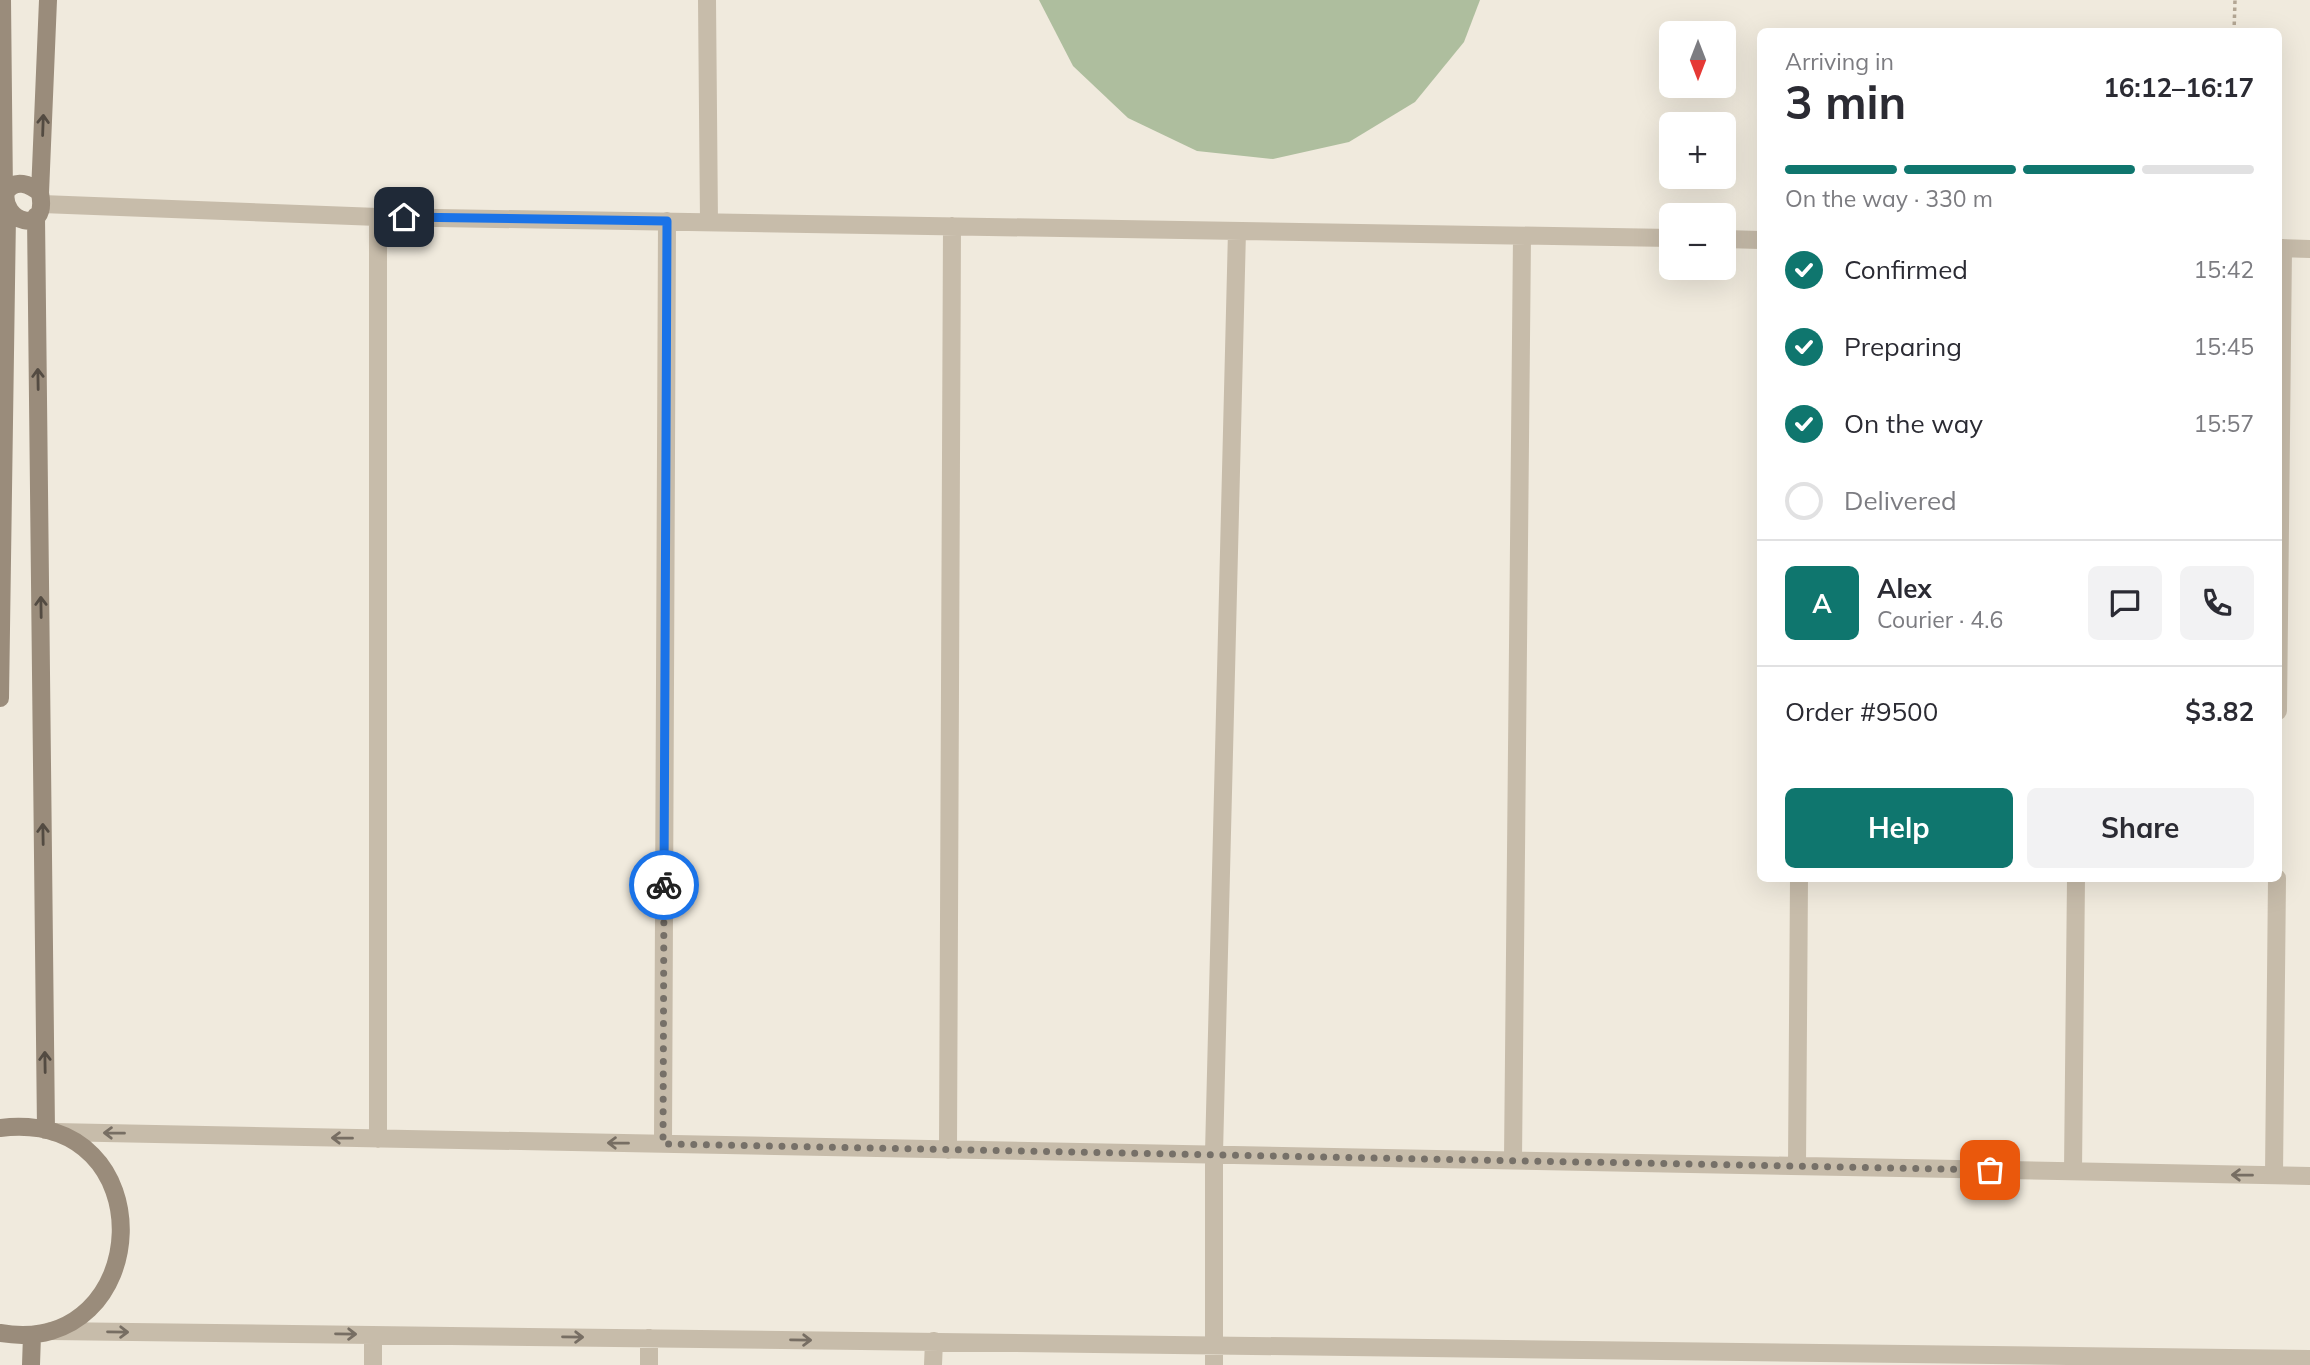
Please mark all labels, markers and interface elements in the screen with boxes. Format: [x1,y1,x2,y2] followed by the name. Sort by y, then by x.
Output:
[1659,21,1736,98] north arrow
[1659,21,1736,280] map controls
[1785,47,1894,76] text: Arriving in
[2103,71,2254,104] text: 16:12–16:17
[1785,73,1906,131] text: 3 min
[1659,112,1736,189] button: +
[36,114,49,137] one-way arrow
[1785,184,1993,213] text: On the way · 330 m
[374,187,434,247] pin
[385,198,423,236] icon: home
[1659,203,1736,280] button: −
[1785,251,1823,289] icon: check
[1844,253,1968,286] text: Confirmed
[2194,255,2254,284] text: 15:42
[1785,328,1823,366] icon: check
[1844,330,1962,363] text: Preparing
[2194,332,2254,361] text: 15:45
[31,368,45,391] one-way arrow
[1785,405,1823,443] icon: check
[1844,407,1983,440] text: On the way
[2194,409,2254,438] text: 15:57
[1844,484,1957,517] text: Delivered
[2088,566,2162,640] button: chat
[2180,566,2254,640] button: phone
[1877,572,1932,605] text: Alex
[1812,587,1832,620] text: A
[34,595,47,618] one-way arrow
[1877,605,2003,634] text: Courier · 4.6
[1785,695,1938,728] text: Order #9500
[2185,695,2254,728] text: $3.82
[1785,788,2013,868] button: Help
[2027,788,2254,868] button: Share
[36,823,50,846] one-way arrow
[629,850,699,920] courier
[645,866,683,904] icon: bike
[38,1050,52,1073] one-way arrow
[103,1127,126,1140] one-way arrow
[330,1131,353,1145] one-way arrow
[607,1136,630,1150] one-way arrow
[1960,1140,2020,1200] pin
[1971,1151,2009,1189] icon: bag
[2231,1168,2254,1181] one-way arrow
[106,1325,129,1338] one-way arrow
[334,1327,357,1341] one-way arrow
[561,1330,584,1344] one-way arrow
[789,1333,812,1347] one-way arrow

